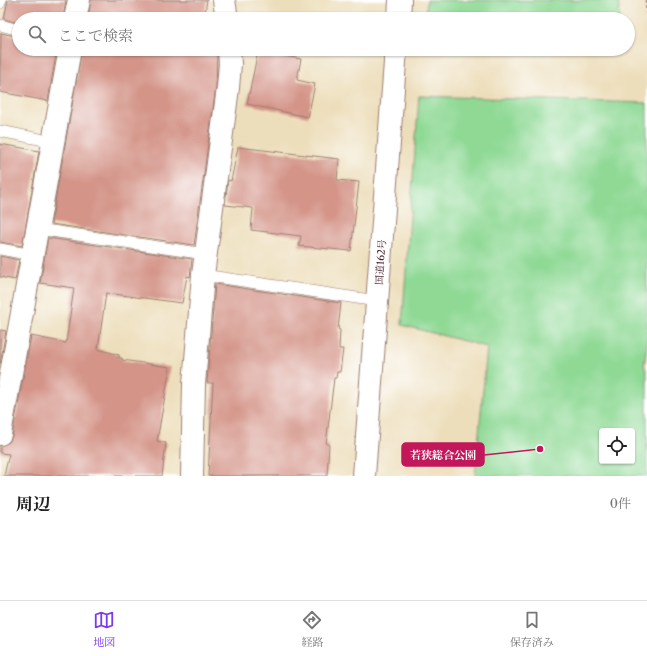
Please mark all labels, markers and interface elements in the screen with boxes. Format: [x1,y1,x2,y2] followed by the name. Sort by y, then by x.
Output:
[12,12,635,56] search box
[26,23,48,45] icon: search
[58,26,133,45] text: ここで検索
[372,239,389,285] street label: 国道162号
[599,428,635,464] map controls
[599,428,635,464] button: locate
[402,443,484,466] callout: 若狭総合公園
[410,448,476,462] text: 若狭総合公園
[16,494,50,514] text: 周辺
[610,495,631,511] text: 0件
[93,609,115,649] tab: 地図
[301,609,323,649] tab: 経路
[510,609,554,649] tab: 保存済み

